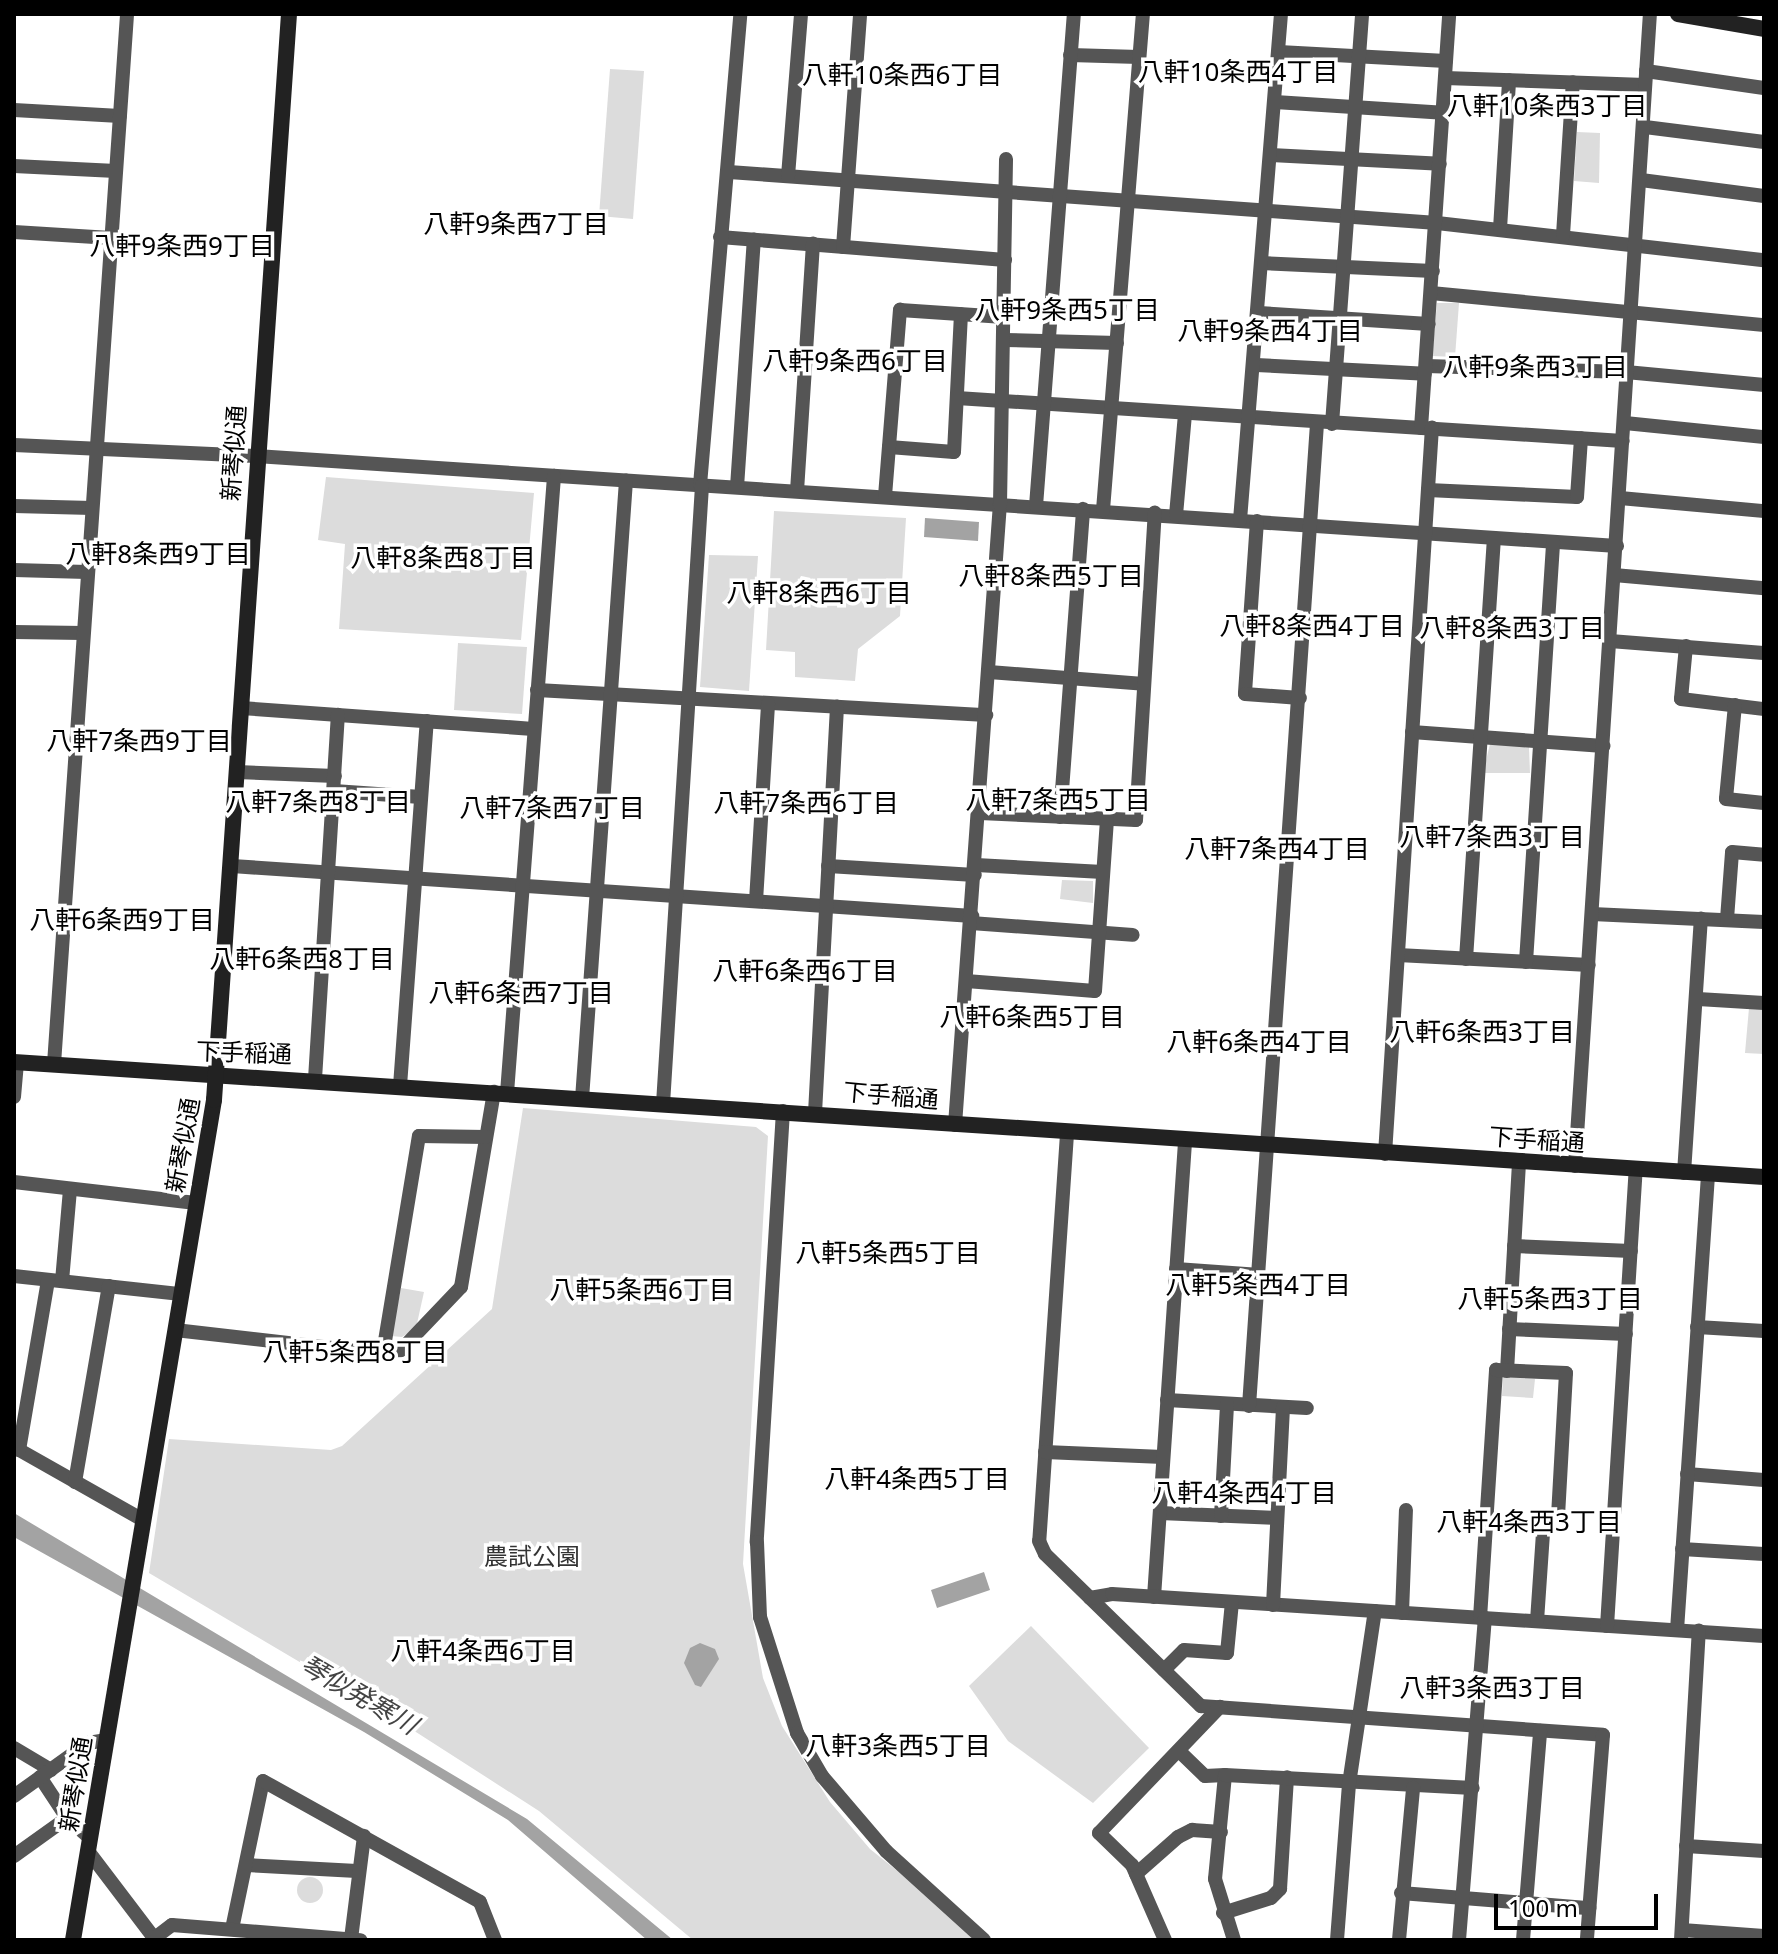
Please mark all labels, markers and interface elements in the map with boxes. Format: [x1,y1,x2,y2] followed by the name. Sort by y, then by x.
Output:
[1138,56,1338,88] district label: 八軒10条西4丁目
[802,59,1002,91] district label: 八軒10条西6丁目
[1447,90,1647,122] district label: 八軒10条西3丁目
[423,208,609,240] district label: 八軒9条西7丁目
[89,230,275,262] district label: 八軒9条西9丁目
[974,294,1160,326] district label: 八軒9条西5丁目
[1177,315,1363,347] district label: 八軒9条西4丁目
[762,345,948,377] district label: 八軒9条西6丁目
[1442,351,1628,383] district label: 八軒9条西3丁目
[215,404,251,502] street label: 新琴似通
[65,538,251,570] district label: 八軒8条西9丁目
[350,542,536,574] district label: 八軒8条西8丁目
[958,560,1144,592] district label: 八軒8条西5丁目
[726,577,912,609] district label: 八軒8条西6丁目
[1219,610,1405,642] district label: 八軒8条西4丁目
[1419,612,1605,644] district label: 八軒8条西3丁目
[46,725,232,757] district label: 八軒7条西9丁目
[965,784,1151,816] district label: 八軒7条西5丁目
[225,786,411,818] district label: 八軒7条西8丁目
[713,787,899,819] district label: 八軒7条西6丁目
[459,792,645,824] district label: 八軒7条西7丁目
[1399,821,1585,853] district label: 八軒7条西3丁目
[1184,833,1370,865] district label: 八軒7条西4丁目
[29,904,215,936] district label: 八軒6条西9丁目
[209,943,395,975] district label: 八軒6条西8丁目
[712,955,898,987] district label: 八軒6条西6丁目
[428,977,614,1009] district label: 八軒6条西7丁目
[939,1001,1125,1033] district label: 八軒6条西5丁目
[1389,1016,1575,1048] district label: 八軒6条西3丁目
[1166,1026,1352,1058] district label: 八軒6条西4丁目
[196,1036,292,1068] street label: 下手稲通
[842,1076,940,1114] street label: 下手稲通
[159,1095,205,1195] street label: 新琴似通
[1488,1121,1586,1157] street label: 下手稲通
[795,1237,981,1269] district label: 八軒5条西5丁目
[1165,1269,1351,1301] district label: 八軒5条西4丁目
[549,1274,735,1306] district label: 八軒5条西6丁目
[1457,1283,1643,1315] district label: 八軒5条西3丁目
[262,1336,448,1368] district label: 八軒5条西8丁目
[824,1463,1010,1495] district label: 八軒4条西5丁目
[1151,1477,1337,1509] district label: 八軒4条西4丁目
[1436,1506,1622,1538] district label: 八軒4条西3丁目
[484,1542,580,1570] park label: 農試公園
[390,1635,576,1667] district label: 八軒4条西6丁目
[295,1649,423,1741] water label: 琴似発寒川
[1399,1672,1585,1704] district label: 八軒3条西3丁目
[805,1730,991,1762] district label: 八軒3条西5丁目
[53,1734,97,1834] street label: 新琴似通
[1498,1878,1662,1928] scale bar
[1508,1891,1578,1924] text: 100 m

